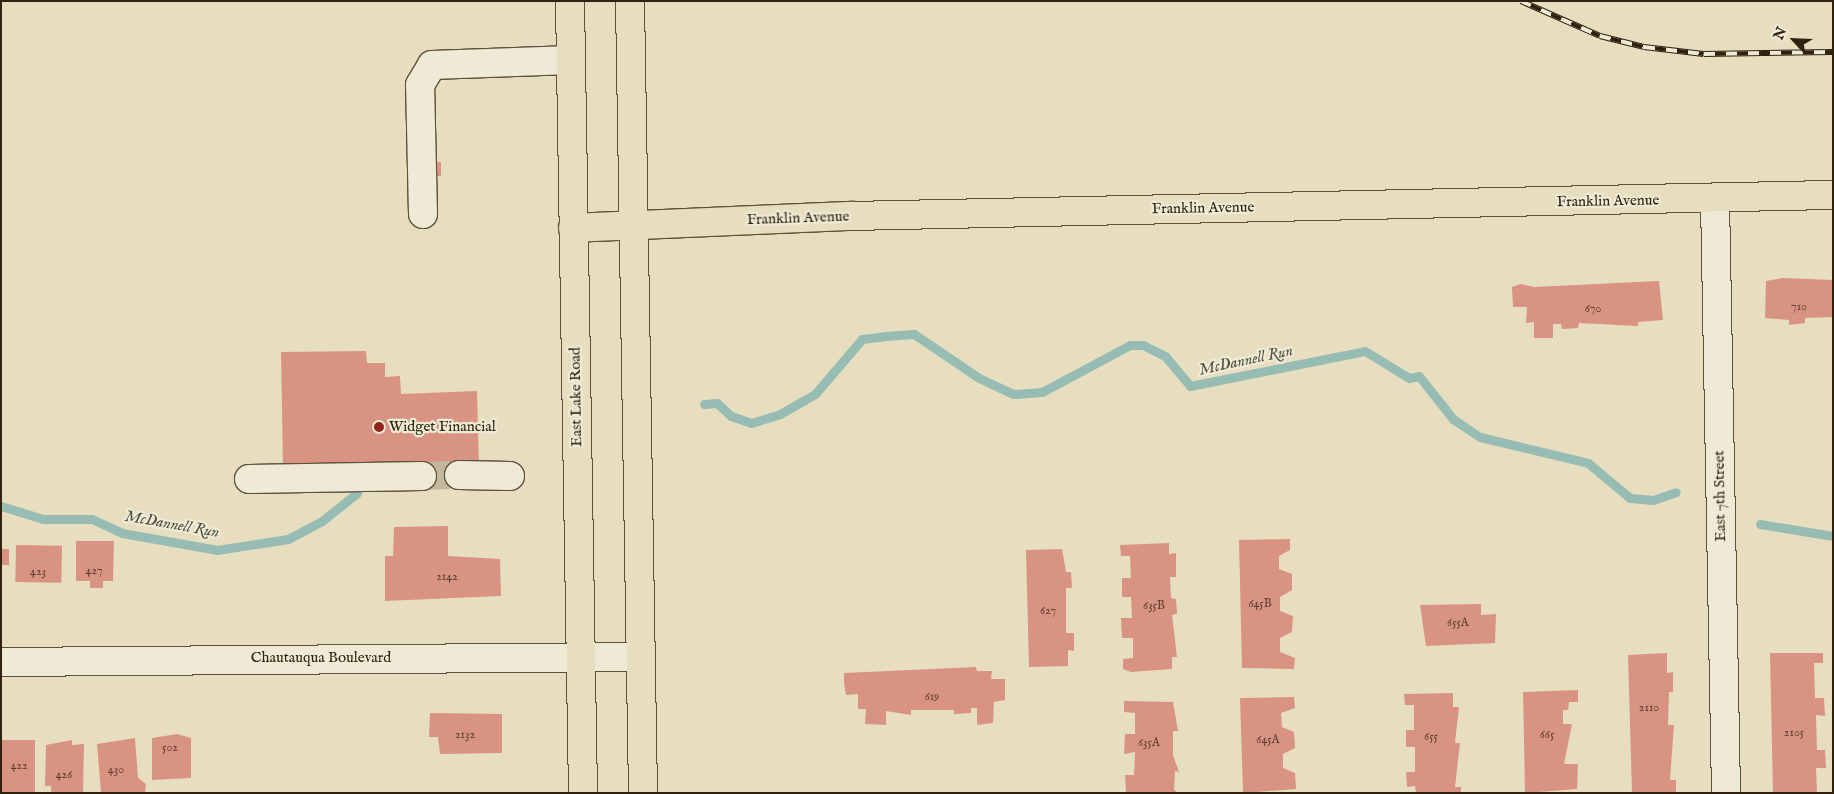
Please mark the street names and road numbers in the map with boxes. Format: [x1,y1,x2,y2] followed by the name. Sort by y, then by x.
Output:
[1557,191,1659,211] street label: Franklin Avenue
[1152,198,1254,218] street label: Franklin Avenue
[746,207,850,229] street label: Franklin Avenue
[566,347,586,447] street label: East Lake Road
[1710,450,1730,542] street label: East 7th Street
[251,649,391,667] street label: Chautauqua Boulevard

